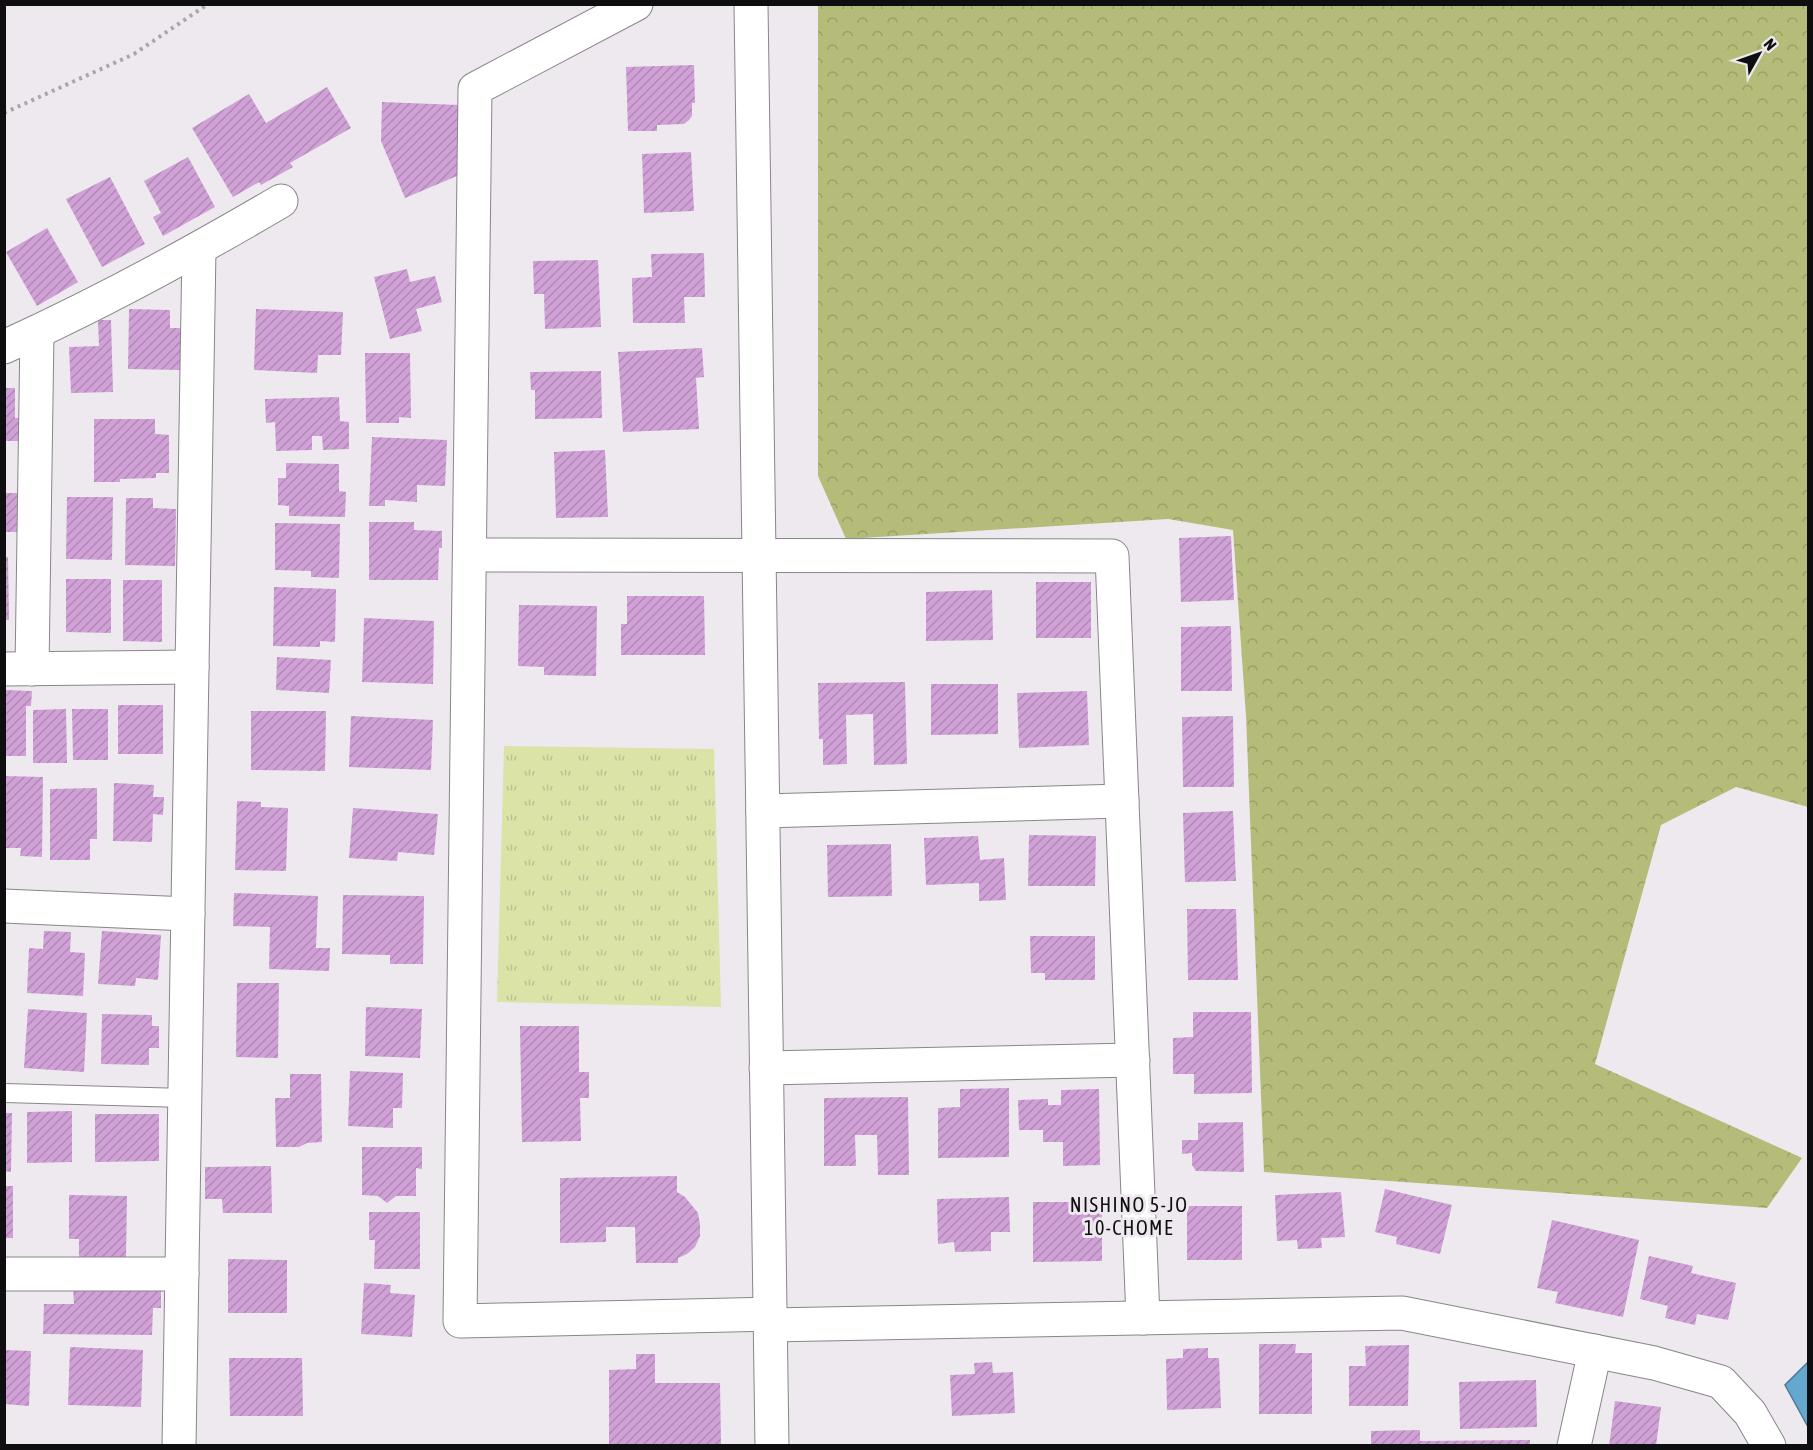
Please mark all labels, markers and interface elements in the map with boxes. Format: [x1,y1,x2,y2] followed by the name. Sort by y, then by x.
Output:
[1729,24,1789,84] north arrow
[1761,35,1780,54] text: N
[1070,1193,1188,1239] district label: NISHINO 5-JO 10-CHOME

